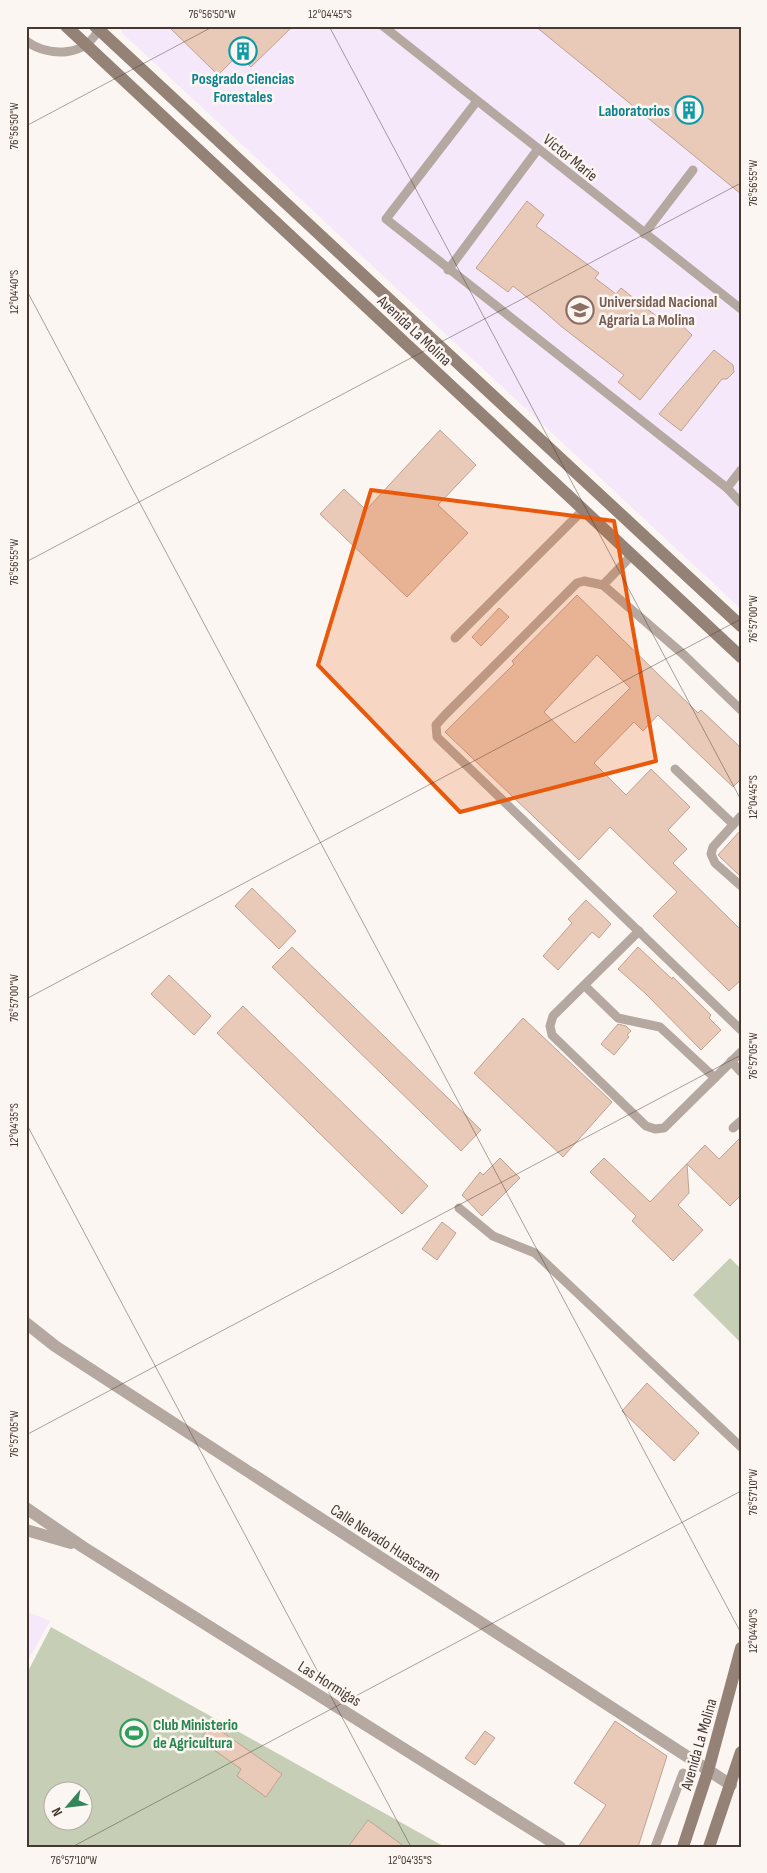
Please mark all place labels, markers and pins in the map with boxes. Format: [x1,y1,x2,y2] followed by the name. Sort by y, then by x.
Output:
[228,36,258,66] building icon: Posgrado Ciencias Forestales
[192,70,294,107] place label: Posgrado Ciencias Forestales
[674,95,704,125] building icon: Laboratorios
[598,102,670,121] place label: Laboratorios
[598,293,717,330] place label: Universidad Nacional Agraria La Molina
[565,295,595,325] school or university icon: Universidad Nacional Agraria La Molina
[153,1716,238,1753] place label: Club Ministerio de Agricultura
[119,1718,149,1748] sports icon: Club Ministerio de Agricultura

